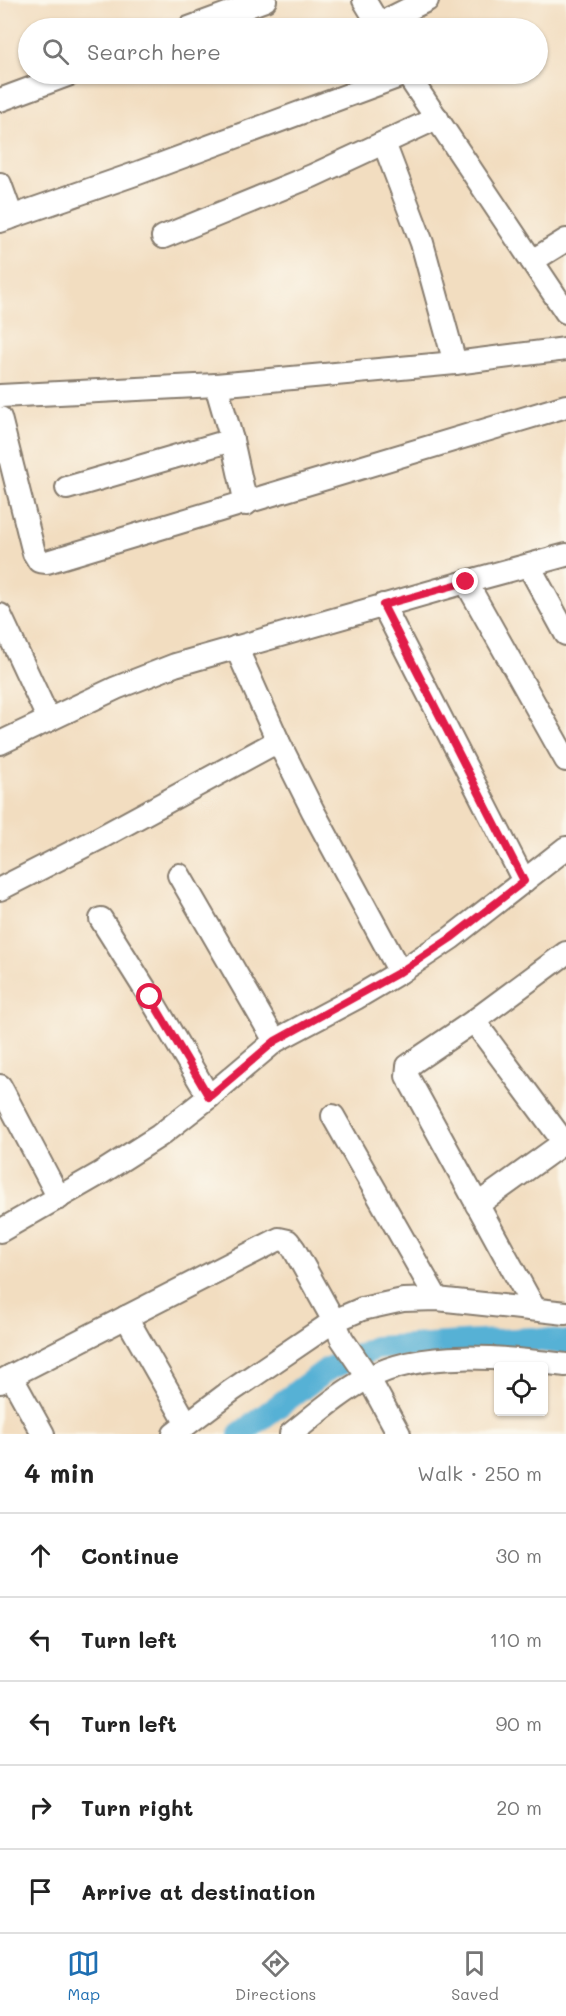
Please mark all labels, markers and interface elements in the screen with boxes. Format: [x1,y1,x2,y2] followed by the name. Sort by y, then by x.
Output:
[18,18,548,84] search box
[39,35,72,68] icon: search
[87,37,221,66] text: Search here
[452,568,478,594] route end
[136,983,162,1009] route start
[494,1362,548,1416] map controls
[494,1362,548,1416] button: locate
[24,1456,94,1490] text: 4 min
[417,1460,542,1486] text: Walk · 250 m
[24,1539,57,1572] icon: ahead
[81,1541,179,1570] text: Continue
[496,1542,542,1568] text: 30 m
[24,1623,57,1656] icon: left
[81,1625,177,1654] text: Turn left
[489,1626,542,1652] text: 110 m
[24,1707,57,1740] icon: left
[81,1709,177,1738] text: Turn left
[496,1710,542,1736] text: 90 m
[24,1791,57,1824] icon: right
[81,1793,193,1822] text: Turn right
[496,1794,542,1820] text: 20 m
[24,1875,57,1908] icon: arrive
[81,1877,316,1906] text: Arrive at destination
[67,1947,100,2004] tab: Map
[235,1947,316,2004] tab: Directions
[451,1947,499,2004] tab: Saved

